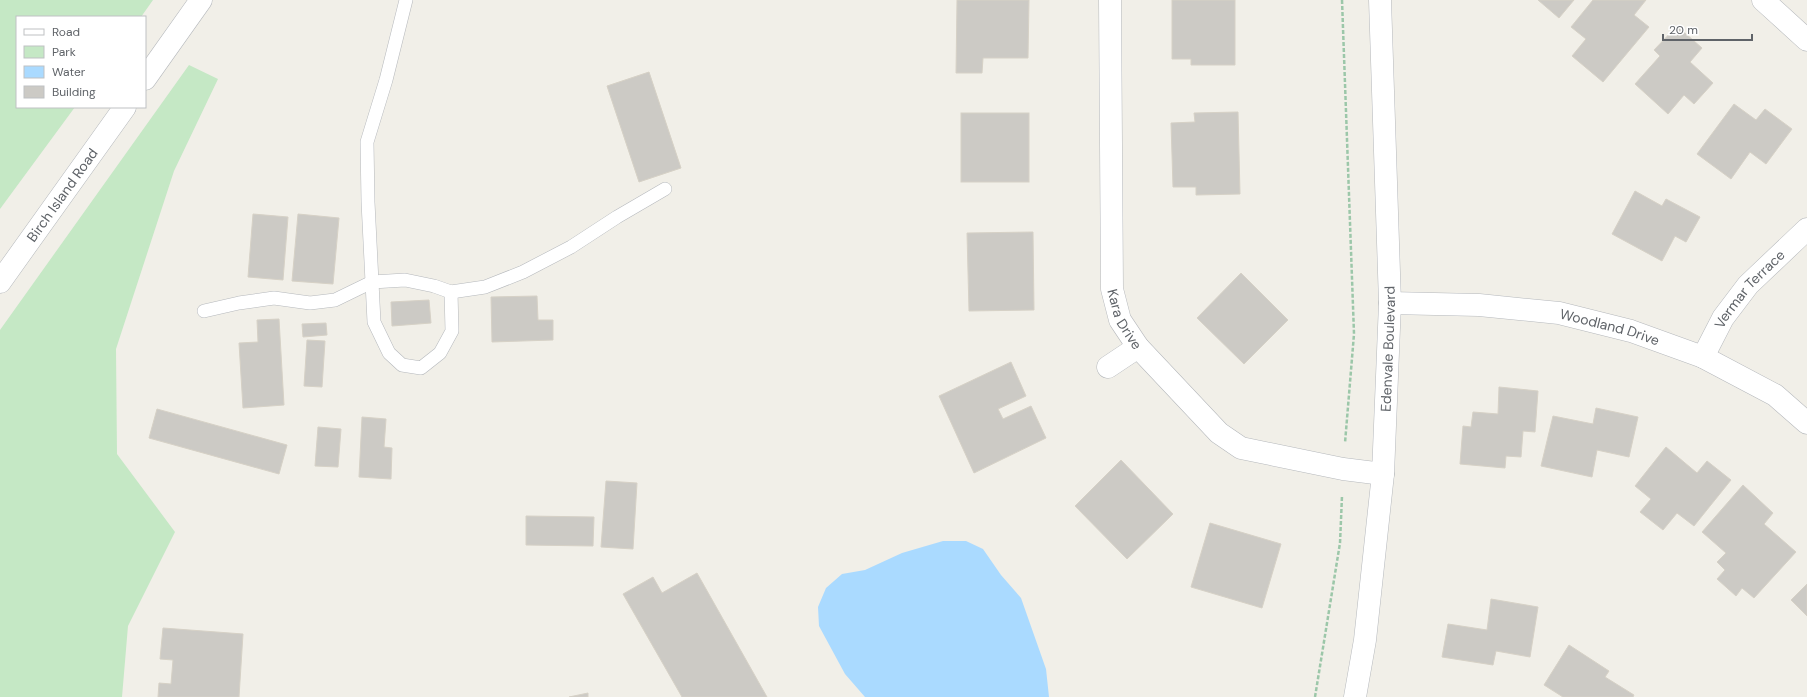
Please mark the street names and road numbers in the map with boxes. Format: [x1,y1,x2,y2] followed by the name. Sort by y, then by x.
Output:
[23,145,102,245] street label: Birch Island Road
[1710,246,1789,331] street label: Vermar Terrace
[1377,286,1399,412] street label: Edenvale Boulevard
[1103,287,1146,353] street label: Kara Drive
[1558,305,1662,350] street label: Woodland Drive

